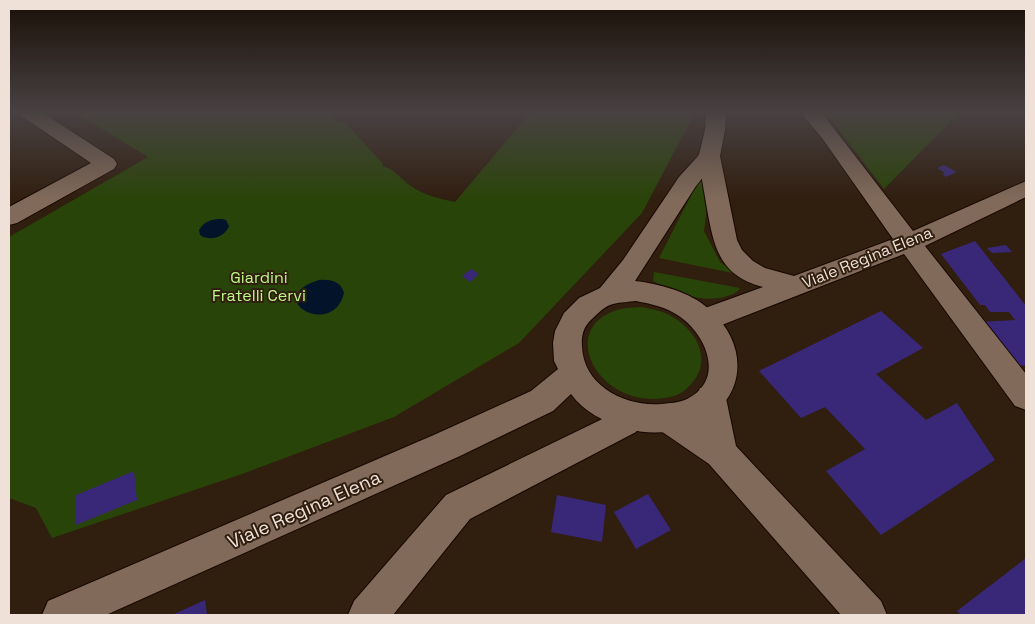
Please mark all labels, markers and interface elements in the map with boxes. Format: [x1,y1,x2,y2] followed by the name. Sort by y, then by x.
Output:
[799,222,935,293] street label: Viale Regina Elena
[212,267,306,306] park label: Giardini Fratelli Cervi
[224,464,385,554] street label: Viale Regina Elena

